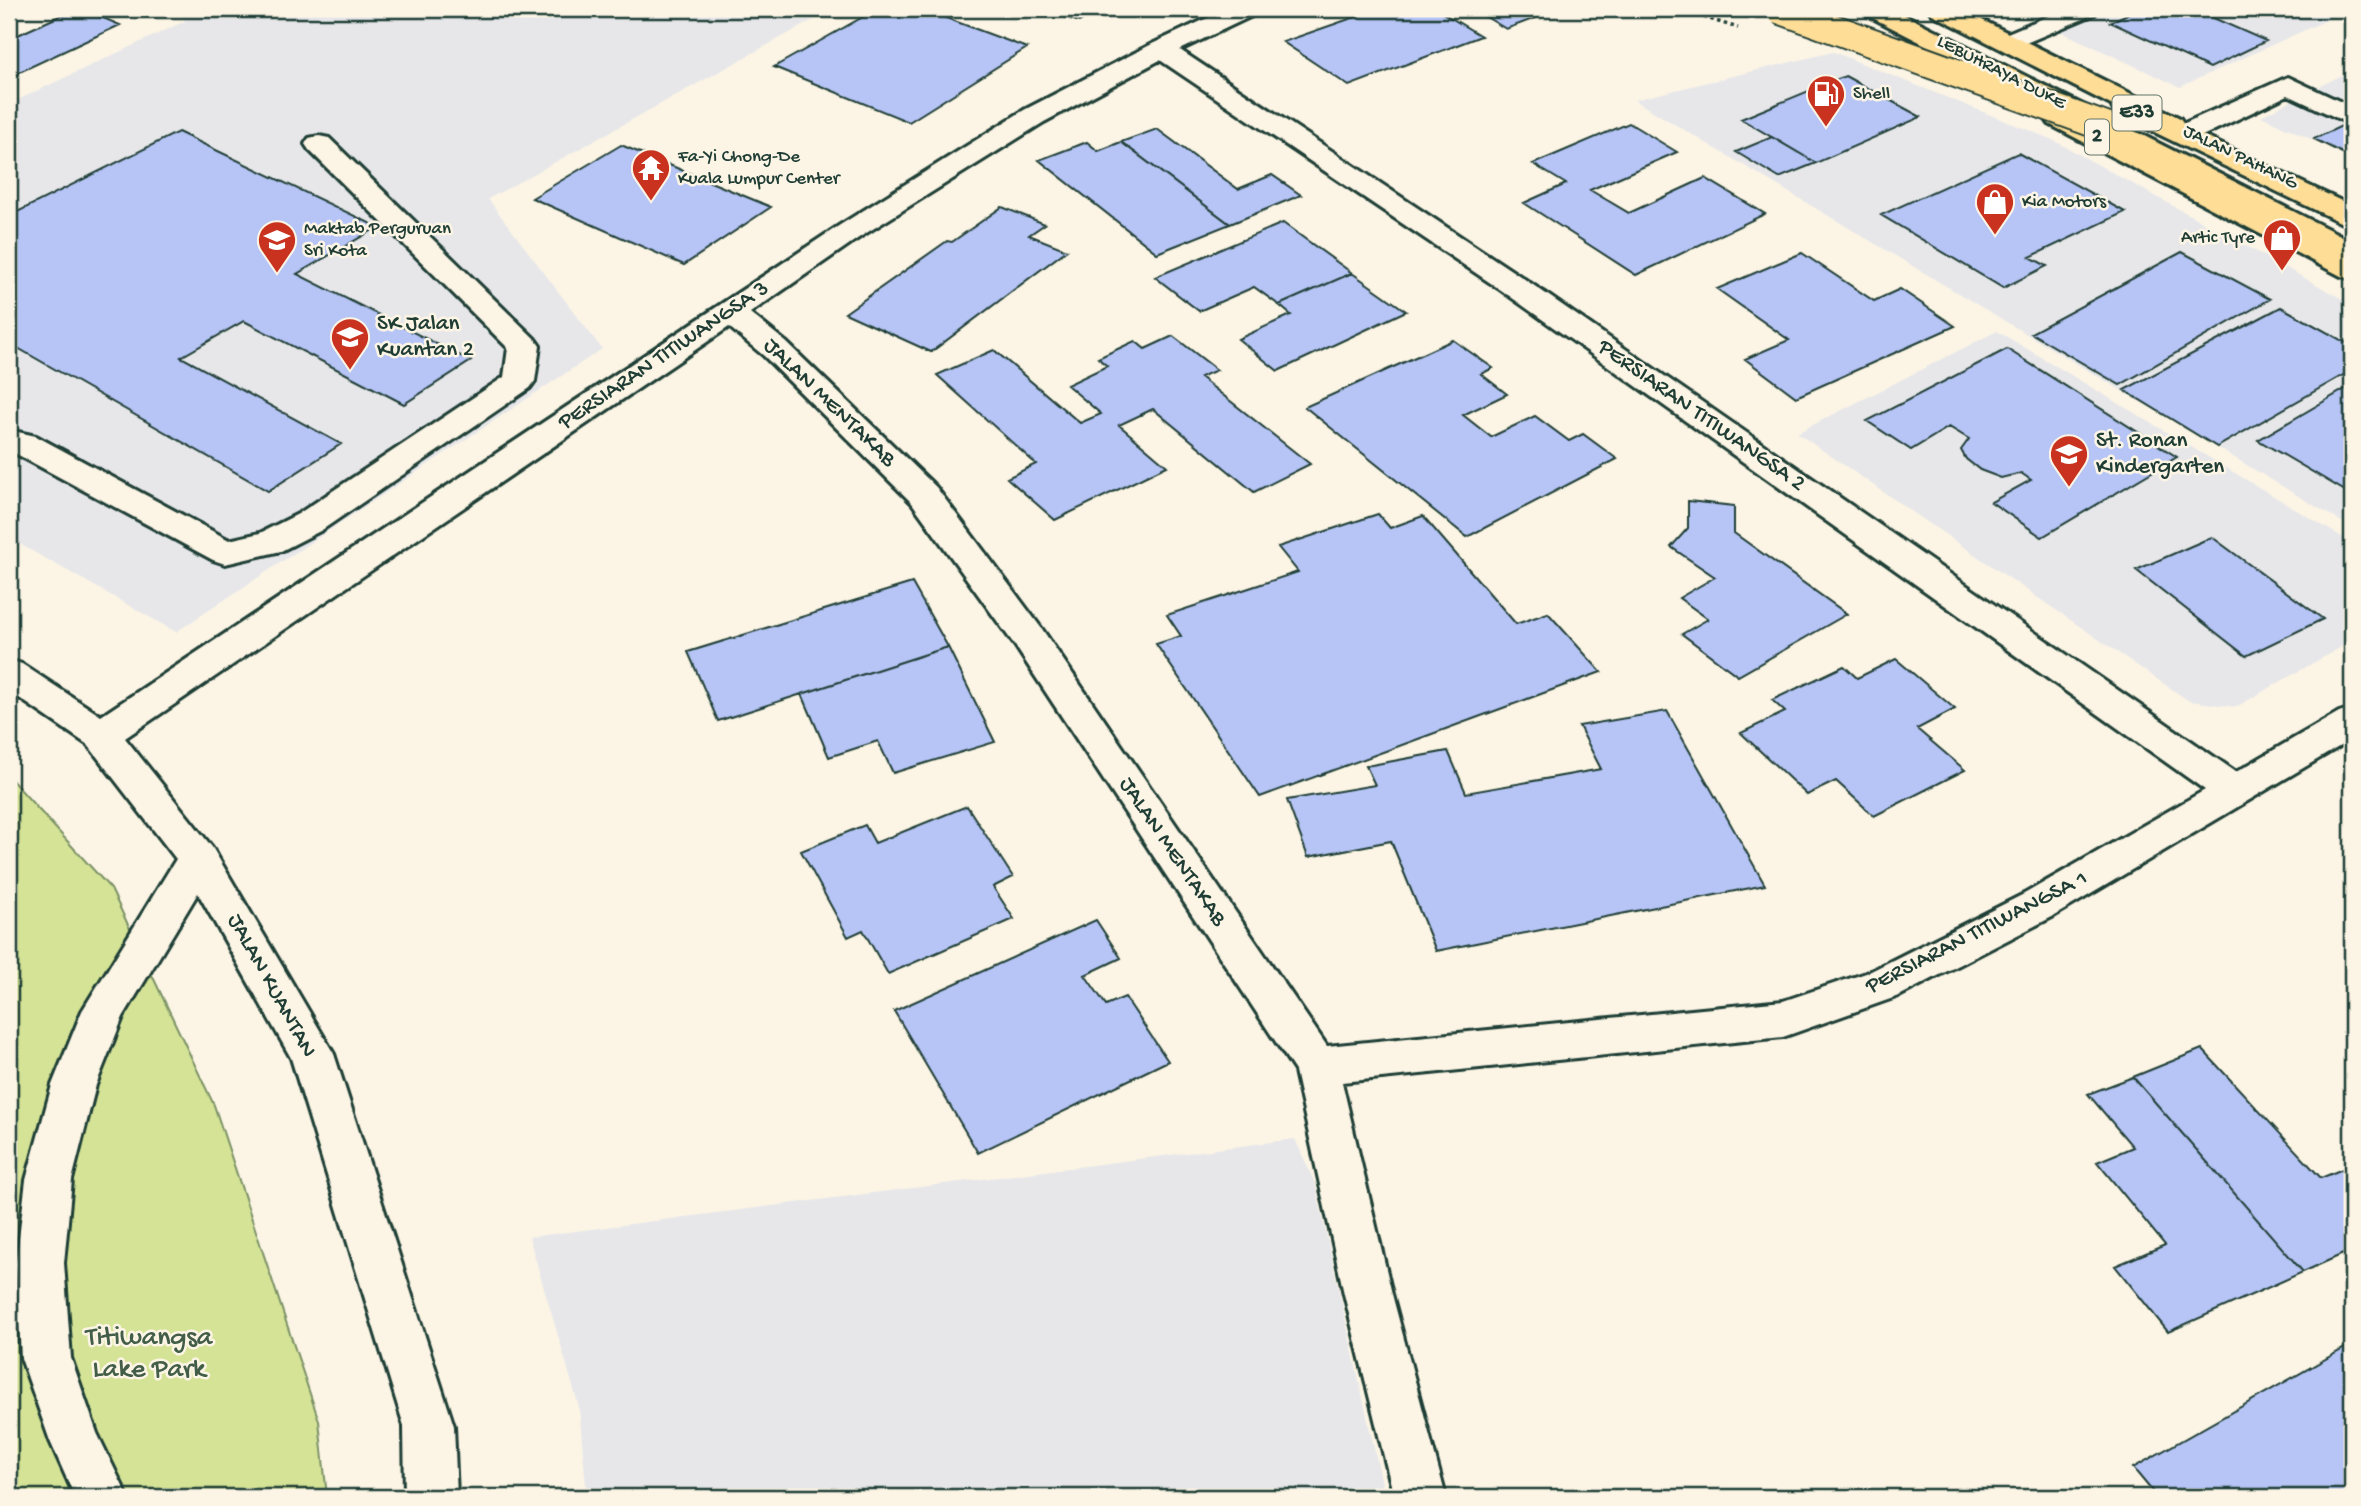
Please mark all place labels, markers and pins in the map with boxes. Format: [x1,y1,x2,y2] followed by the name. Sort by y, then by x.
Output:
[1805,73,1847,128] fuel station icon: Shell
[1853,83,1890,106] place label: Shell
[677,146,842,191] place label: Fa-Yi Chong-De Kuala Lumpur Center
[630,147,672,202] temple icon: Fa-Yi Chong-De Kuala Lumpur Center
[1974,181,2016,236] shop icon: Kia Motors
[2022,191,2107,214] place label: Kia Motors
[2261,217,2303,272] shop icon: Artic Tyre
[304,218,451,263] place label: Maktab Perguruan Sri Kota
[256,219,298,274] school or university icon: Maktab Perguruan Sri Kota
[2181,227,2255,250] place label: Artic Tyre
[377,311,474,364] place label: SK Jalan Kuantan 2
[329,316,371,371] school or university icon: SK Jalan Kuantan 2
[2096,428,2224,481] place label: St. Ronan Kindergarten
[2048,433,2090,488] school or university icon: St. Ronan Kindergarten

